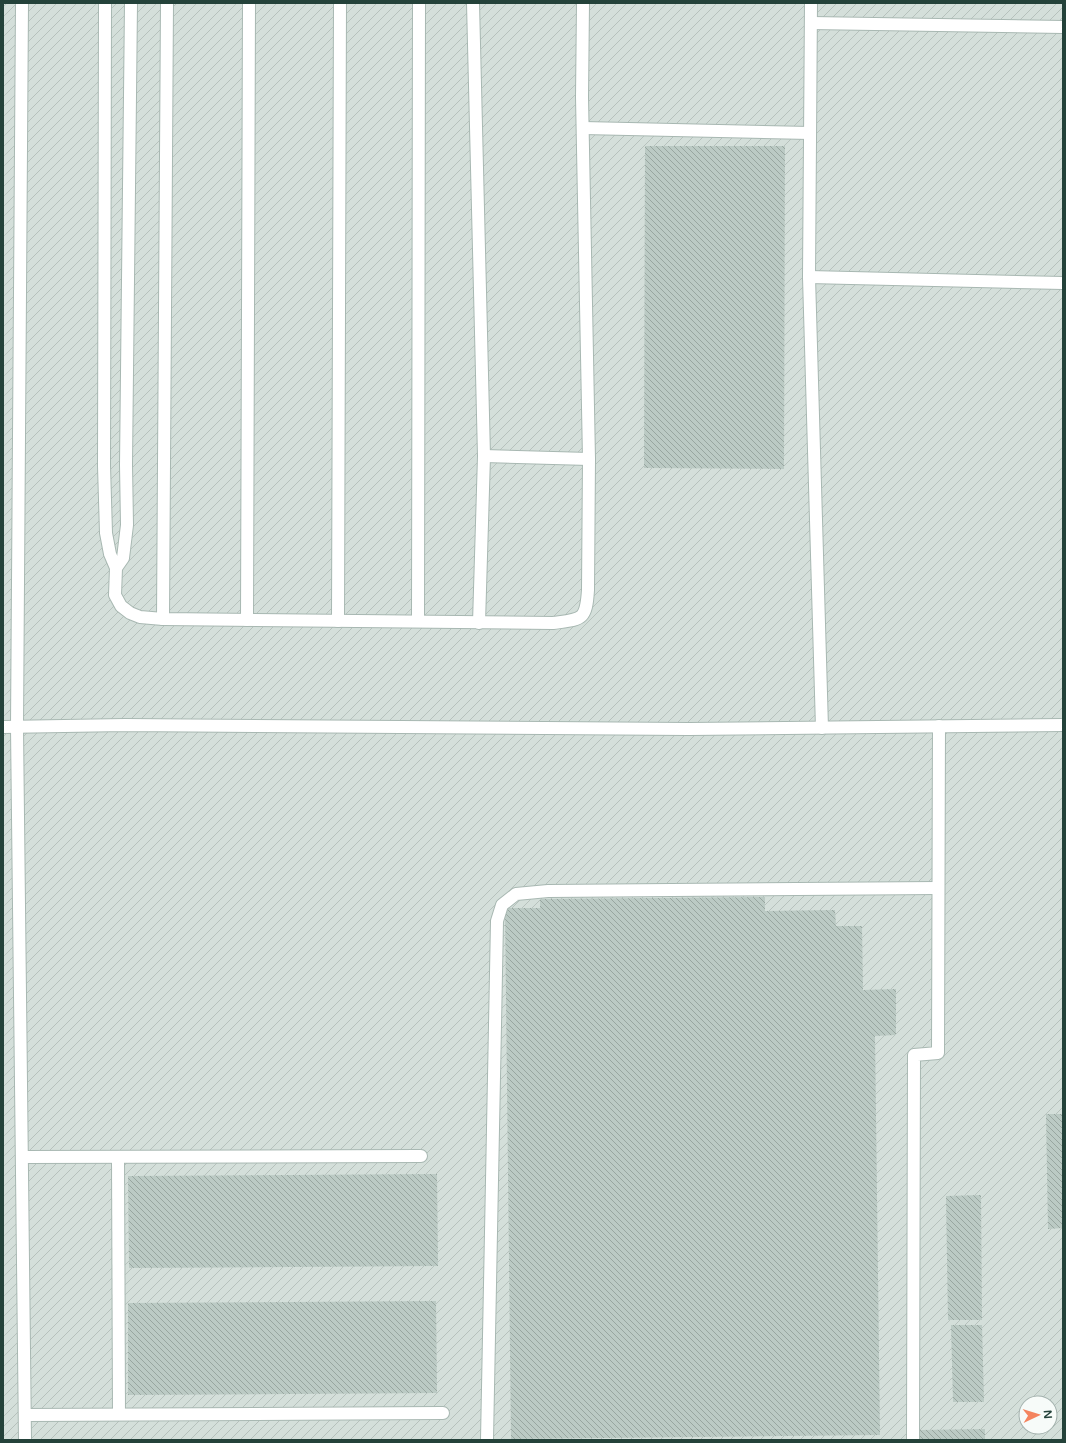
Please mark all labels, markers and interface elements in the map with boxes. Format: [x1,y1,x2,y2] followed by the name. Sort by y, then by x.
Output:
[1018,1395,1058,1435] north arrow
[1041,1409,1054,1419] text: N

